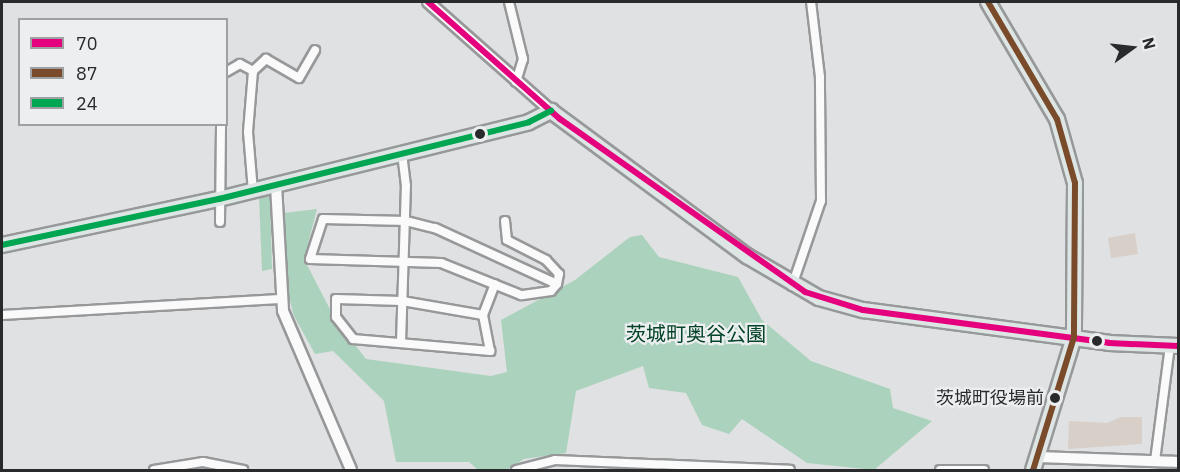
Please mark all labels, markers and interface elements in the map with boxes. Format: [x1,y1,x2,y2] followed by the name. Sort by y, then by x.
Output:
[18,18,228,126] legend
[1102,18,1162,78] north arrow
[76,32,98,55] text: 70
[1138,35,1161,52] text: N
[76,62,98,85] text: 87
[76,92,98,115] text: 24
[474,128,486,140] unlabelled marker
[626,321,766,345] park label: 茨城町奥谷公園
[1091,335,1103,347] unlabelled marker
[936,387,1044,409] place label: 茨城町役場前
[1049,392,1061,404] marker: 茨城町役場前

